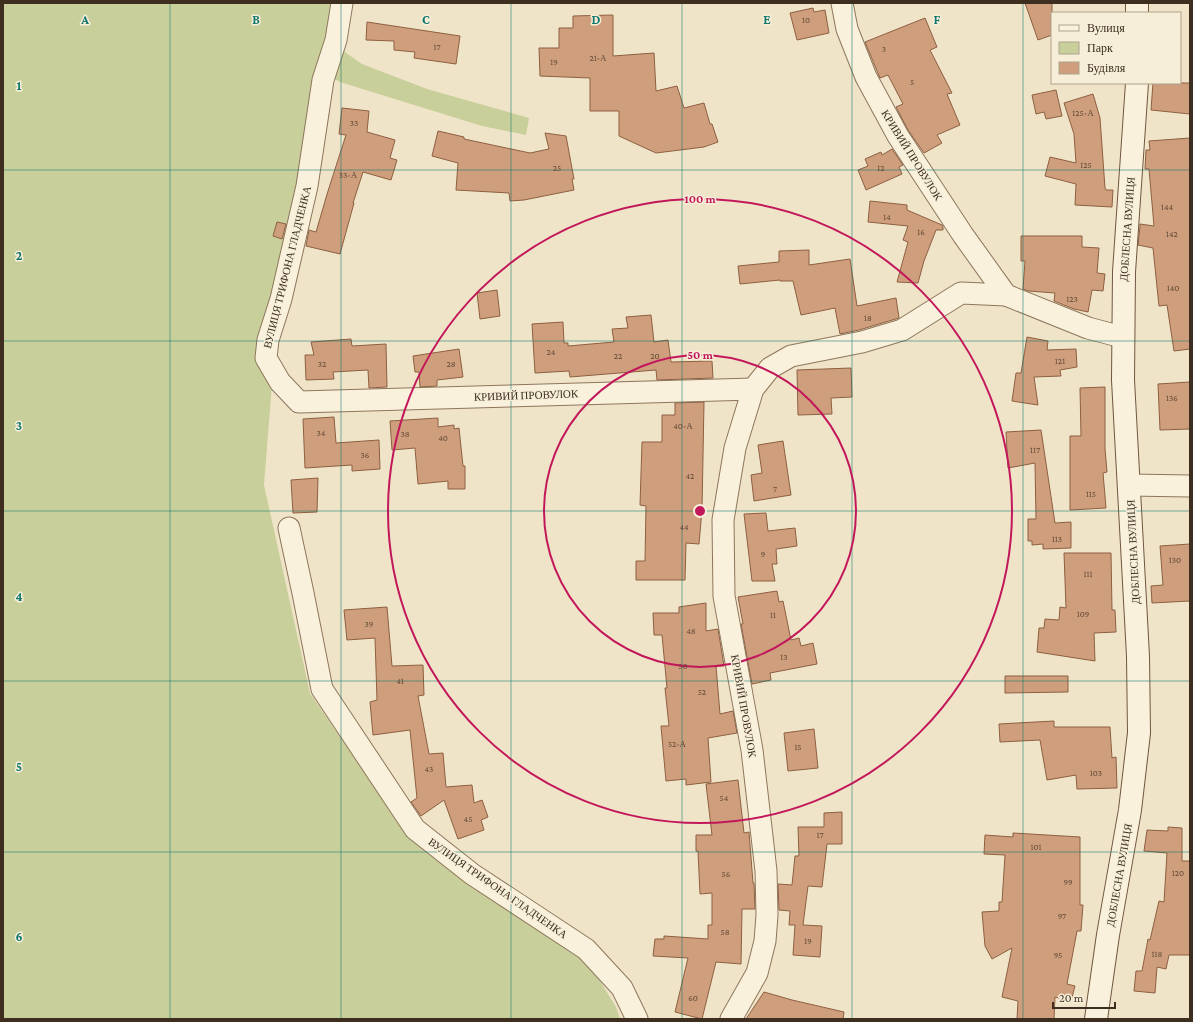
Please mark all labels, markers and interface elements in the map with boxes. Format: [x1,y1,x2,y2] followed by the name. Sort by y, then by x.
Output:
[80,12,89,27] text: A
[252,12,260,27] text: B
[422,12,430,27] text: C
[592,12,601,27] text: D
[763,12,771,27] text: E
[934,12,941,27] text: F
[1051,12,1181,84] legend
[802,15,810,25] house number: 10
[1087,21,1125,35] text: Вулиця
[1087,41,1113,55] text: Парк
[433,42,441,52] house number: 17
[882,44,886,54] house number: 3
[589,53,607,63] house number: 21-А
[550,57,558,67] house number: 19
[1087,61,1126,75] text: Будівля
[910,77,914,87] house number: 5
[17,78,22,93] text: 1
[879,107,945,203] street label: КРИВИЙ ПРОВУЛОК
[1072,108,1094,118] house number: 125-А
[350,118,358,128] house number: 33
[1080,160,1092,170] house number: 125
[553,163,561,173] house number: 25
[877,163,885,173] house number: 12
[339,170,358,180] house number: 33-А
[1117,176,1137,282] street label: ДОБЛЕСНА ВУЛИЦЯ
[261,185,313,349] street label: ВУЛИЦЯ ТРИФОНА ГЛАДЧЕНКА
[684,192,717,206] text: 100 m
[1161,202,1173,212] house number: 144
[883,212,891,222] house number: 14
[917,227,925,237] house number: 16
[1166,229,1178,239] house number: 142
[16,248,23,263] text: 2
[1167,283,1179,293] house number: 140
[1066,294,1078,304] house number: 123
[864,313,872,323] house number: 18
[547,347,556,357] house number: 24
[687,348,714,362] text: 50 m
[614,351,622,361] house number: 22
[650,351,660,361] house number: 20
[1055,356,1065,366] house number: 121
[318,359,326,369] house number: 32
[446,359,456,369] house number: 28
[474,387,579,403] street label: КРИВИЙ ПРОВУЛОК
[1166,393,1178,403] house number: 136
[16,418,22,433] text: 3
[673,421,693,431] house number: 40-А
[317,428,326,438] house number: 34
[400,429,410,439] house number: 38
[438,433,448,443] house number: 40
[1030,445,1040,455] house number: 117
[361,450,370,460] house number: 36
[686,471,694,481] house number: 42
[773,484,777,494] house number: 7
[1086,489,1096,499] house number: 115
[1124,499,1142,605] street label: ДОБЛЕСНА ВУЛИЦЯ
[693,504,707,518] centre of rings
[679,522,689,532] house number: 44
[1052,534,1062,544] house number: 113
[761,549,766,559] house number: 9
[1169,555,1181,565] house number: 130
[1084,569,1092,579] house number: 111
[15,589,23,604] text: 4
[1077,609,1090,619] house number: 109
[770,610,776,620] house number: 11
[365,619,374,629] house number: 39
[686,626,696,636] house number: 48
[780,652,788,662] house number: 13
[729,653,759,759] street label: КРИВИЙ ПРОВУЛОК
[678,661,688,671] house number: 50
[396,676,404,686] house number: 41
[698,687,706,697] house number: 52
[668,739,687,749] house number: 52-А
[794,742,802,752] house number: 15
[16,759,22,774] text: 5
[425,764,433,774] house number: 43
[1090,768,1102,778] house number: 103
[720,793,729,803] house number: 54
[464,814,472,824] house number: 45
[1104,822,1134,928] street label: ДОБЛЕСНА ВУЛИЦЯ
[816,830,824,840] house number: 17
[426,835,570,941] street label: ВУЛИЦЯ ТРИФОНА ГЛАДЧЕНКА
[1030,842,1042,852] house number: 101
[1172,868,1184,878] house number: 120
[722,869,731,879] house number: 56
[1063,877,1073,887] house number: 99
[1058,911,1066,921] house number: 97
[720,927,730,937] house number: 58
[15,929,23,944] text: 6
[804,936,812,946] house number: 19
[1152,949,1163,959] house number: 118
[1054,950,1062,960] house number: 95
[1053,984,1115,1010] scale bar
[1059,991,1084,1005] text: 20 m
[688,993,698,1003] house number: 60

